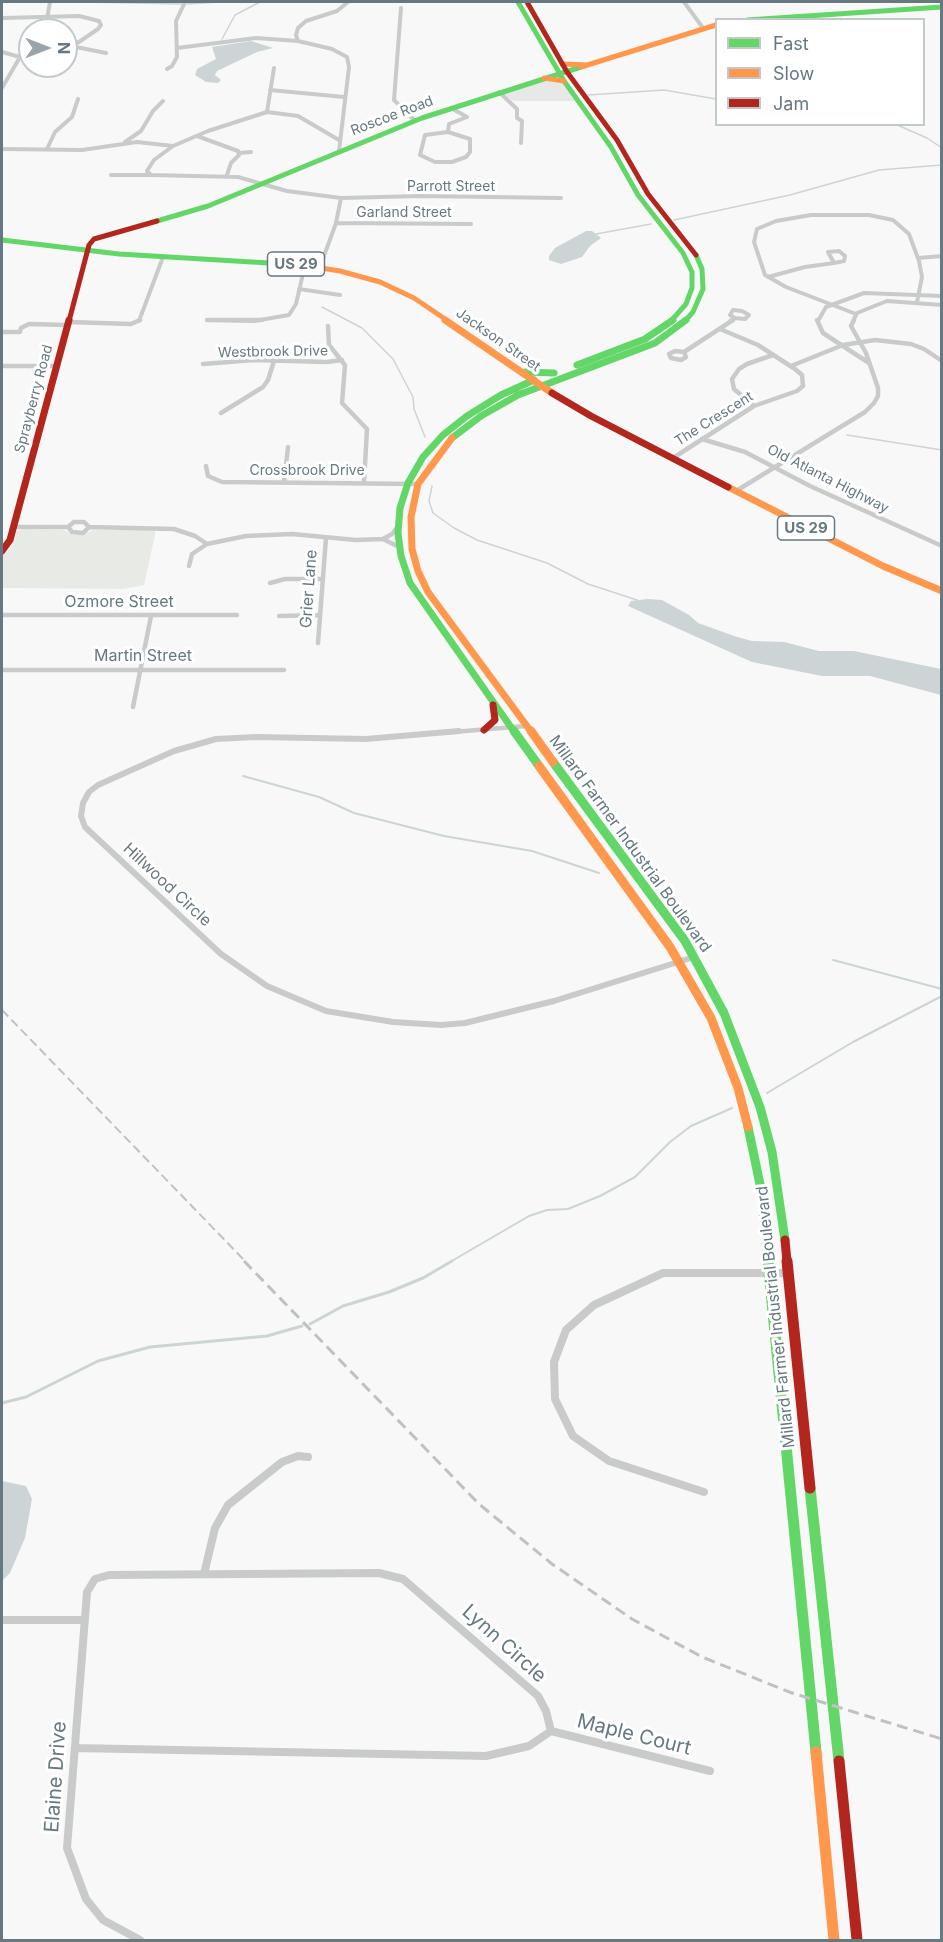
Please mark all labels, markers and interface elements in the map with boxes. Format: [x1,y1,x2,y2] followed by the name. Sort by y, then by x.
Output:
[18,18,78,78] north arrow
[715,18,925,126] legend
[773,33,809,54] text: Fast
[54,42,74,54] text: N
[773,63,814,84] text: Slow
[348,93,436,139] street label: Roscoe Road
[773,93,809,114] text: Jam
[407,179,495,195] street label: Parrott Street
[356,205,452,221] street label: Garland Street
[268,252,324,276] road number: US 29
[453,305,543,375] street label: Jackson Street
[11,343,57,455] street label: Sprayberry Road
[218,343,328,361] street label: Westbrook Drive
[672,388,756,450] street label: The Crescent
[764,441,892,517] street label: Old Atlanta Highway
[249,463,365,479] street label: Crossbrook Drive
[778,516,834,540] road number: US 29
[297,549,321,629] street label: Grier Lane
[64,592,174,612] street label: Ozmore Street
[94,646,192,666] street label: Martin Street
[545,732,715,956] street label: Millard Farmer Industrial Boulevard
[119,839,215,931] street label: Hillwood Circle
[753,1185,799,1449] street label: Millard Farmer Industrial Boulevard
[457,1600,551,1688] street label: Lynn Circle
[575,1709,693,1761] street label: Maple Court
[40,1720,72,1834] street label: Elaine Drive

